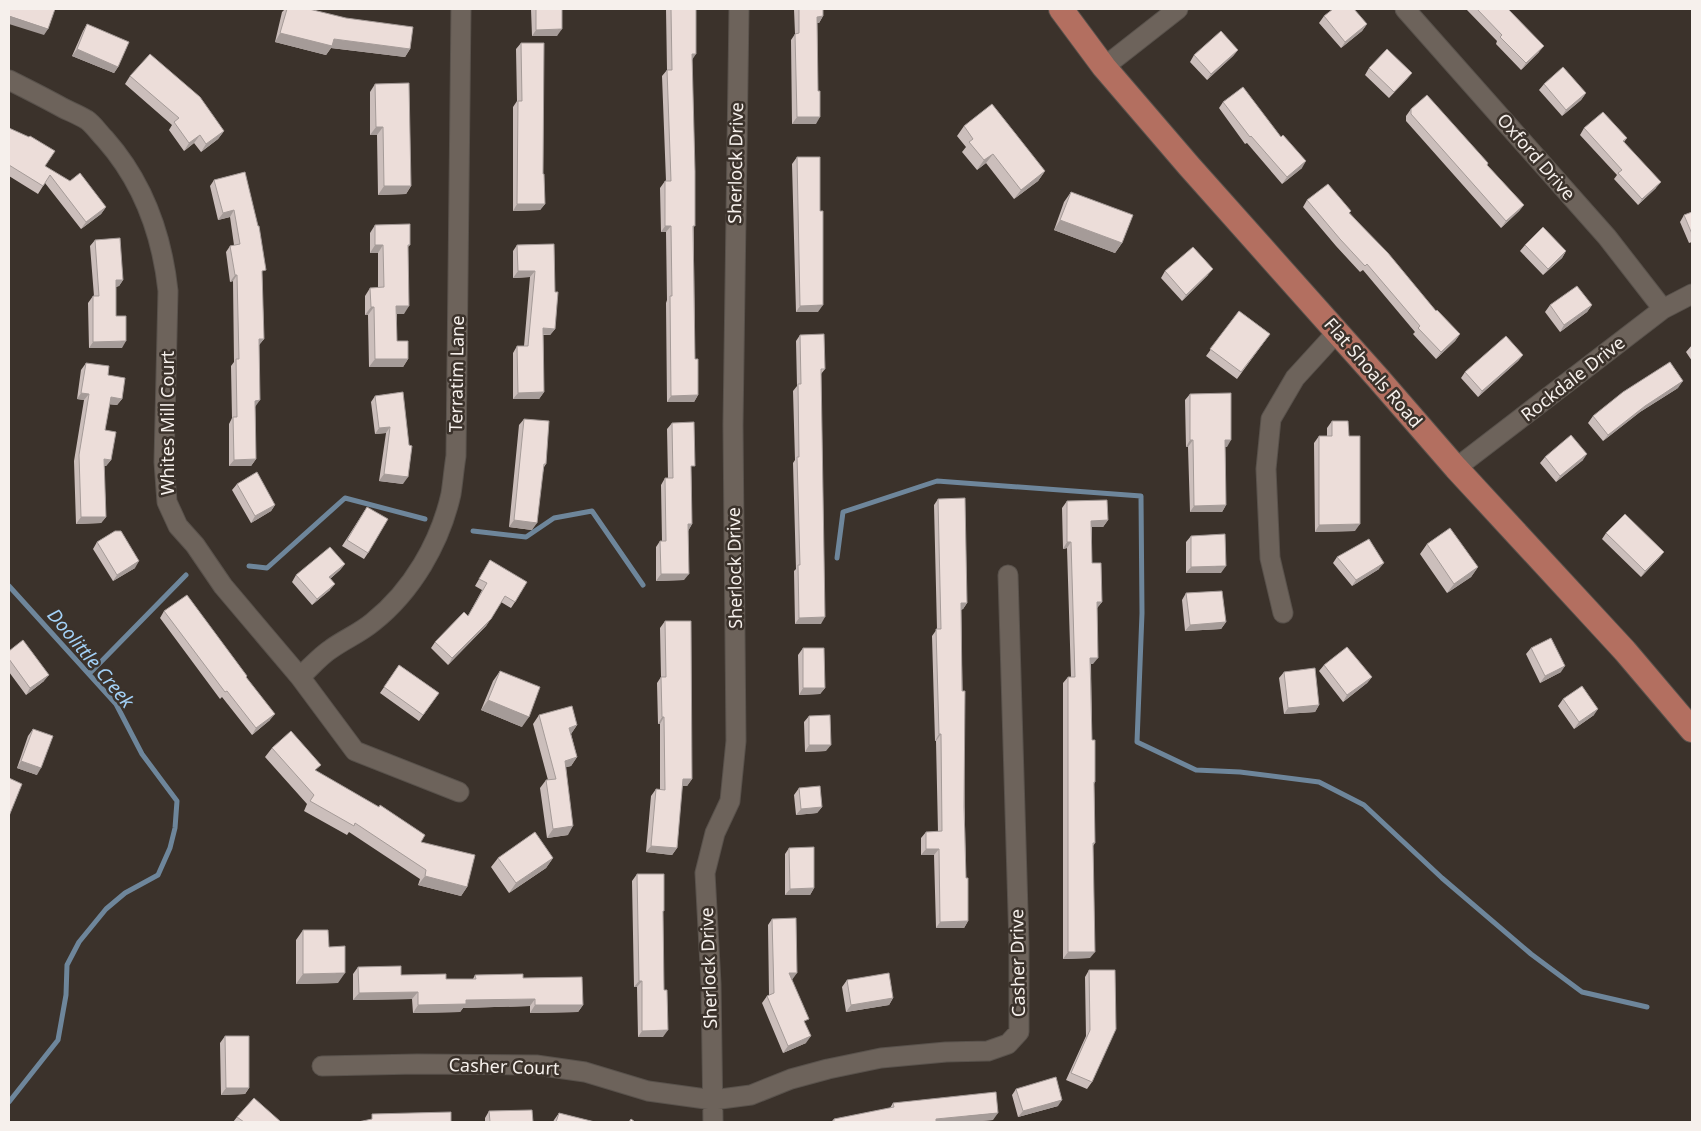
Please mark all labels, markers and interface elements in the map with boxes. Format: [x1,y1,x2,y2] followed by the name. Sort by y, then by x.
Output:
[722,102,748,224] street label: Sherlock Drive
[1492,108,1581,205] street label: Oxford Drive
[1319,312,1428,432] street label: Flat Shoals Road
[443,315,469,433] street label: Terratim Lane
[1516,330,1629,426] street label: Rockdale Drive
[155,350,179,495] street label: Whites Mill Court
[721,507,747,629] street label: Sherlock Drive
[42,603,141,714] water label: Doolittle Creek
[694,907,722,1029] street label: Sherlock Drive
[1004,909,1030,1017] street label: Casher Drive
[448,1052,560,1080] street label: Casher Court

